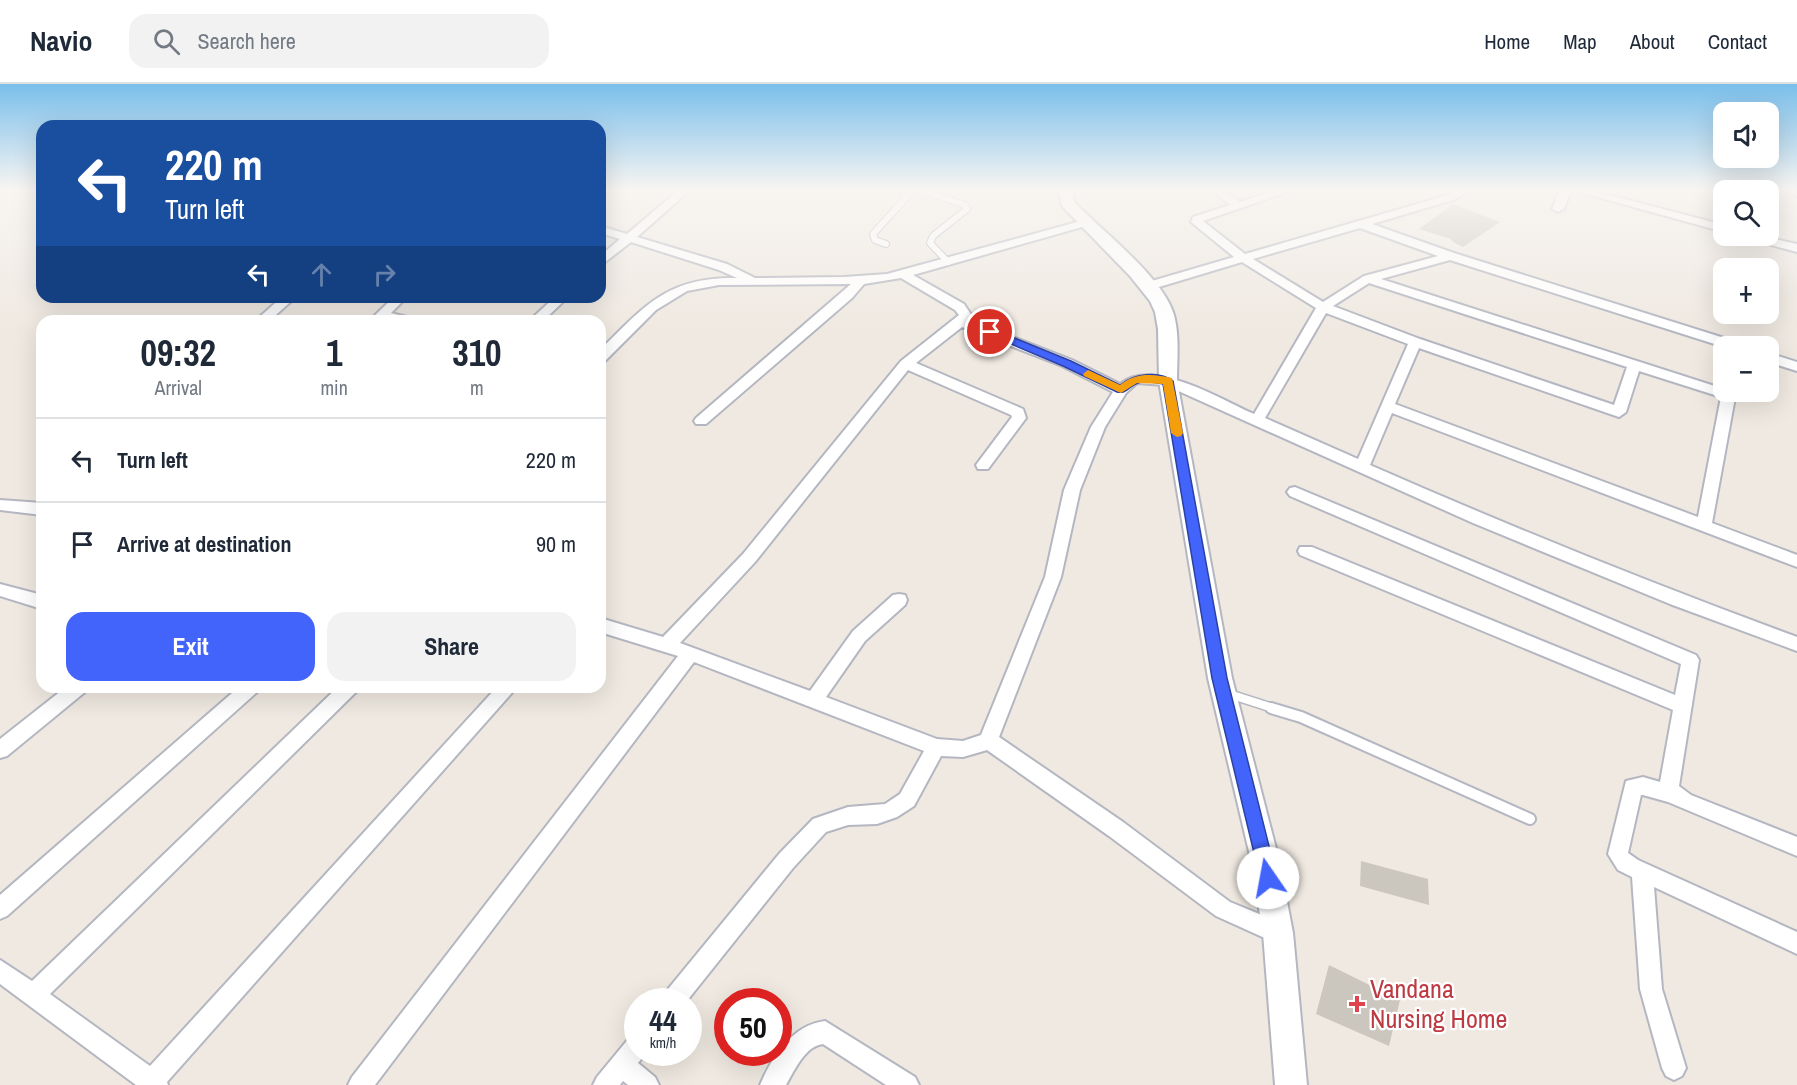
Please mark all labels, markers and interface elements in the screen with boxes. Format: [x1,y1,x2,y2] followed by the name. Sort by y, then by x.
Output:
[129,14,549,68] search box
[30,22,93,60] text: Navio
[150,25,183,58] icon: search
[198,26,296,56] text: Search here
[1484,27,1530,56] text: Home
[1563,27,1597,56] text: Map
[1630,27,1675,56] text: About
[1708,27,1767,56] text: Contact
[1713,102,1779,402] map controls
[1713,102,1779,168] button: sound
[165,137,263,193] text: 220 m
[66,144,144,222] icon: left
[1713,180,1779,246] button: search
[165,191,244,227] text: Turn left
[242,258,275,291] icon: left
[305,258,338,291] icon: ahead
[368,258,401,291] icon: right
[1713,258,1779,324] button: +
[964,306,1015,357] pin
[973,315,1006,348] icon: arrive
[140,329,216,377] text: 09:32
[326,329,342,377] text: 1
[452,329,502,377] text: 310
[1713,336,1779,402] button: −
[155,374,202,401] text: Arrival
[320,374,348,401] text: min
[470,374,484,401] text: m
[66,444,99,477] icon: left
[117,445,188,475] text: Turn left
[526,445,576,475] text: 220 m
[66,528,99,561] icon: arrive
[117,529,291,559] text: Arrive at destination
[536,529,576,559] text: 90 m
[66,612,315,681] button: Exit
[327,612,576,681] button: Share
[1236,846,1300,910] position arrow
[1370,971,1507,1036] place label: Vandana Nursing Home
[714,988,792,1066] speed limit sign: 50
[1348,995,1366,1013] marker: Vandana Nursing Home
[649,1000,677,1040] text: 44
[650,1032,676,1053] text: km/h

